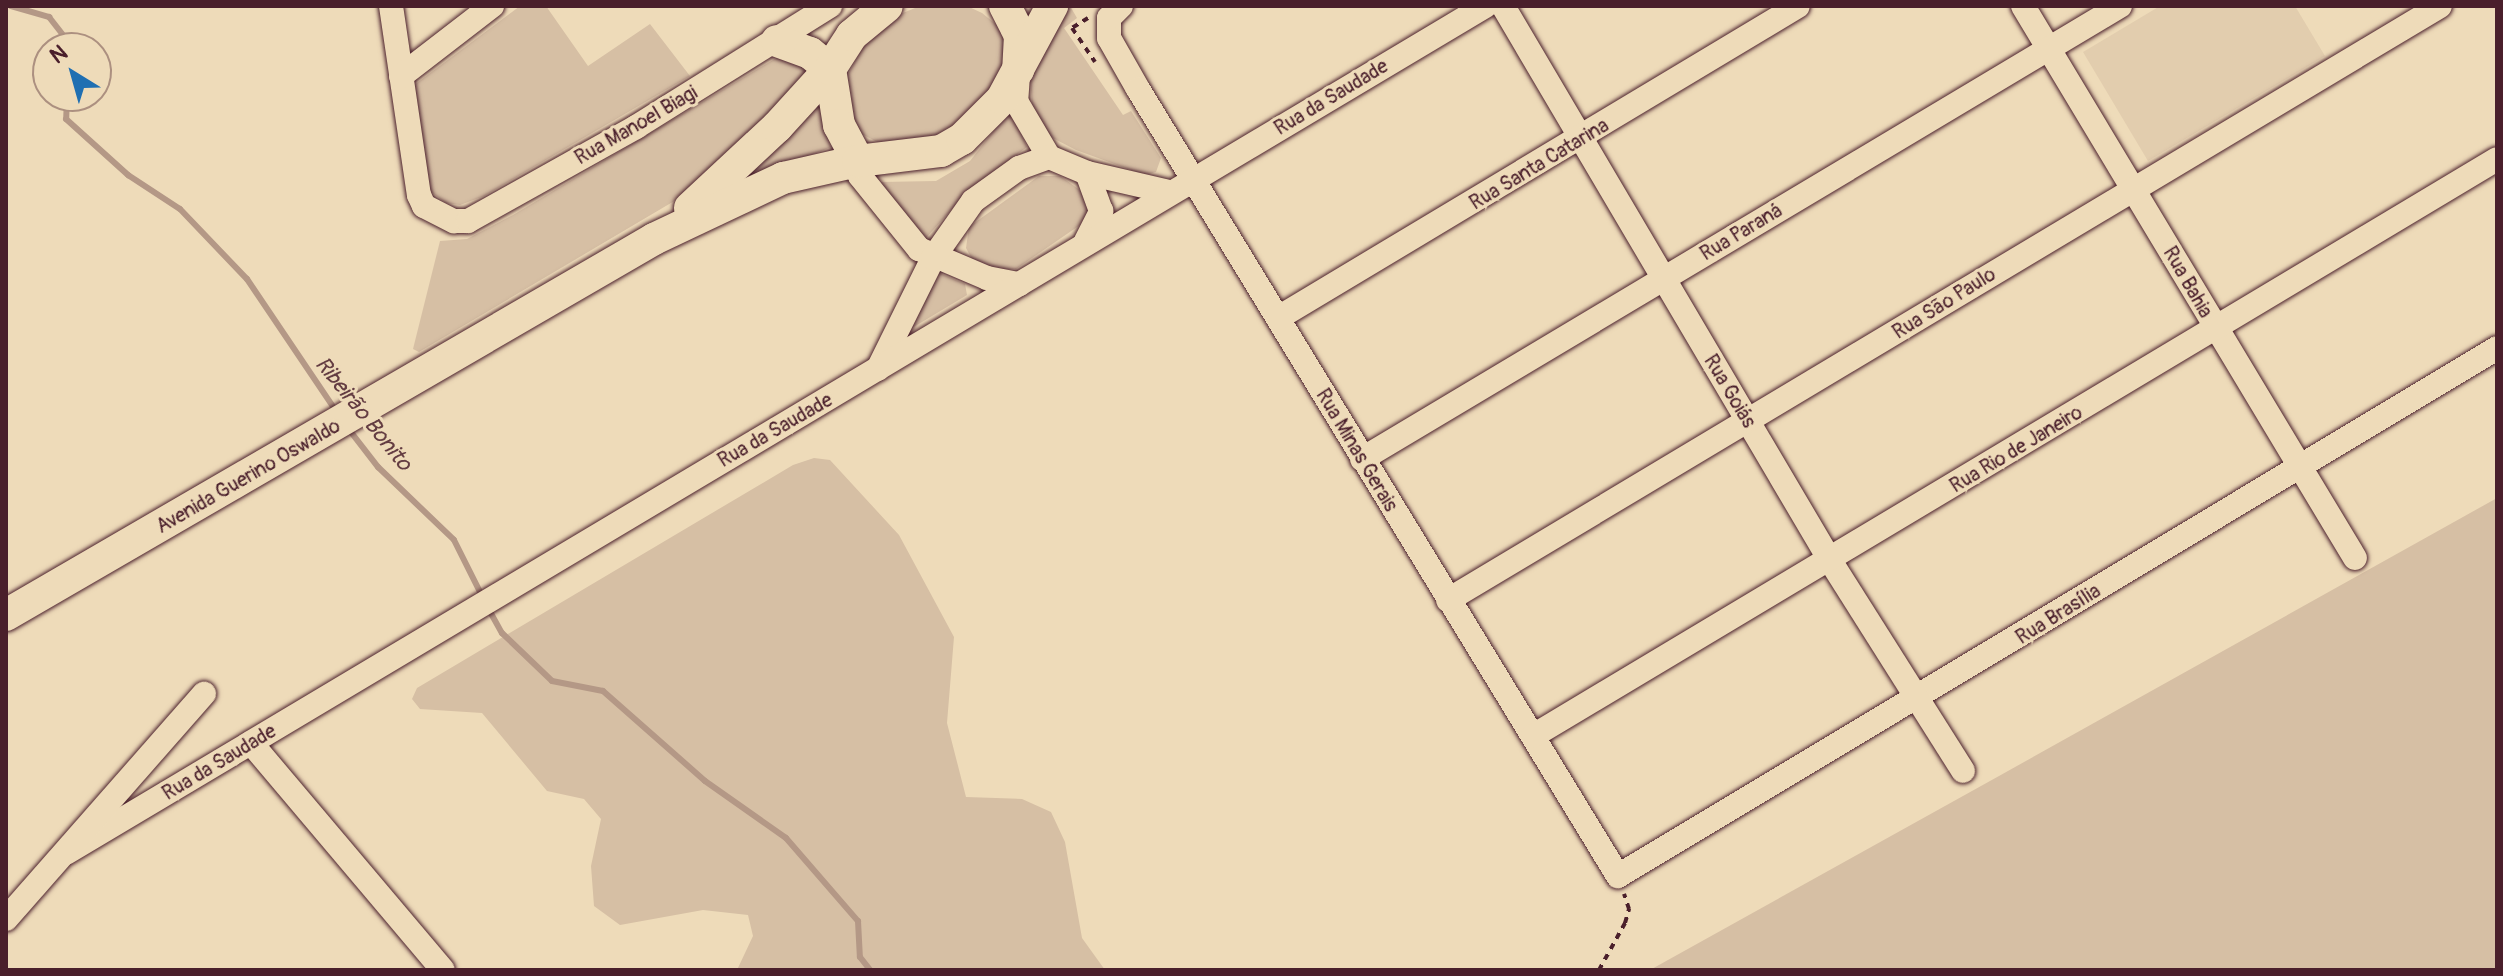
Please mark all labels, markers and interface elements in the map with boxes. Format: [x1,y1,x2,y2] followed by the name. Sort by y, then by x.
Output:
[32,32,112,112] north arrow
[44,39,73,70] text: N
[1270,54,1392,140] street label: Rua da Saudade
[570,80,702,170] street label: Rua Manoel Biagi
[1465,113,1613,215] street label: Rua Santa Catarina
[1696,198,1786,266] street label: Rua Paraná
[2158,242,2218,322] street label: Rua Bahia
[1888,262,2000,344] street label: Rua São Paulo
[1699,350,1761,432] street label: Rua Goiás
[309,352,417,476] water label: Ribeirão Bonito
[1311,384,1403,516] street label: Rua Minas Gerais
[713,388,837,472] street label: Rua da Saudade
[1945,400,2087,498] street label: Rua Rio de Janeiro
[152,414,344,538] street label: Avenida Guerino Oswaldo
[2011,579,2105,649] street label: Rua Brasília
[158,719,280,805] street label: Rua da Saudade

